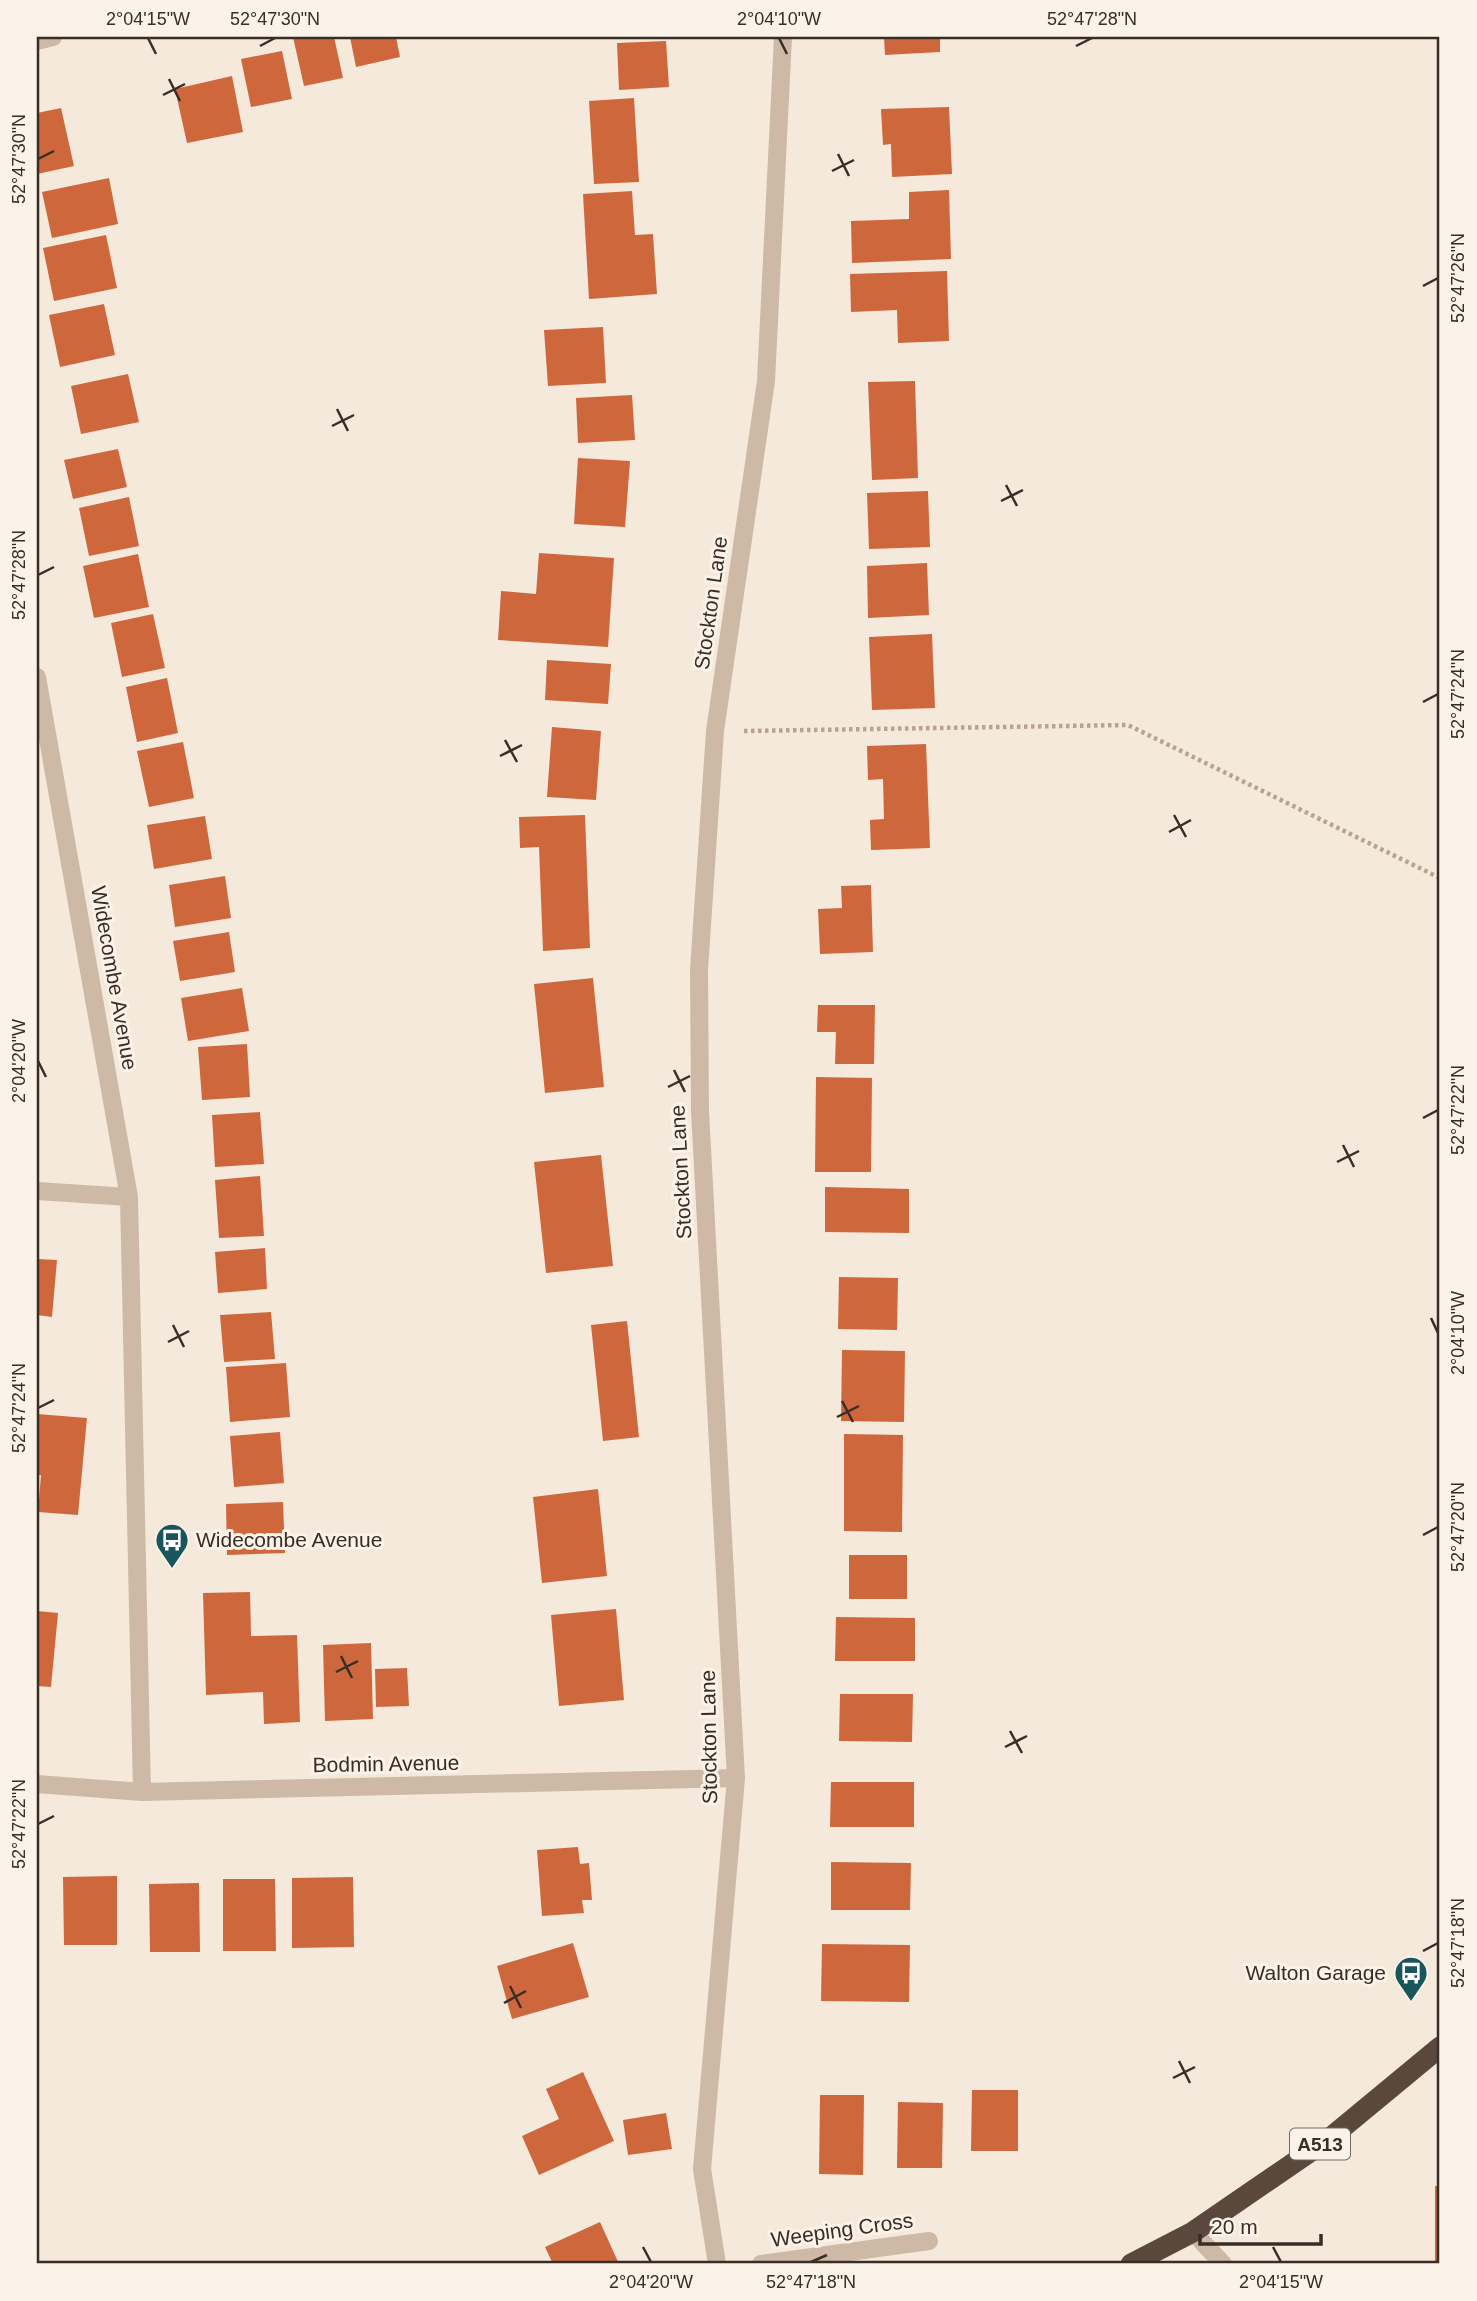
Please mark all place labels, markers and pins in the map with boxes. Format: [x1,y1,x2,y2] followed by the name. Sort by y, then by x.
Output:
[153,1521,191,1570] bus stop icon: Widecombe Avenue
[196,1528,382,1551] place label: Widecombe Avenue
[1392,1954,1430,2003] bus stop icon: Walton Garage
[1246,1961,1386,1984] place label: Walton Garage

